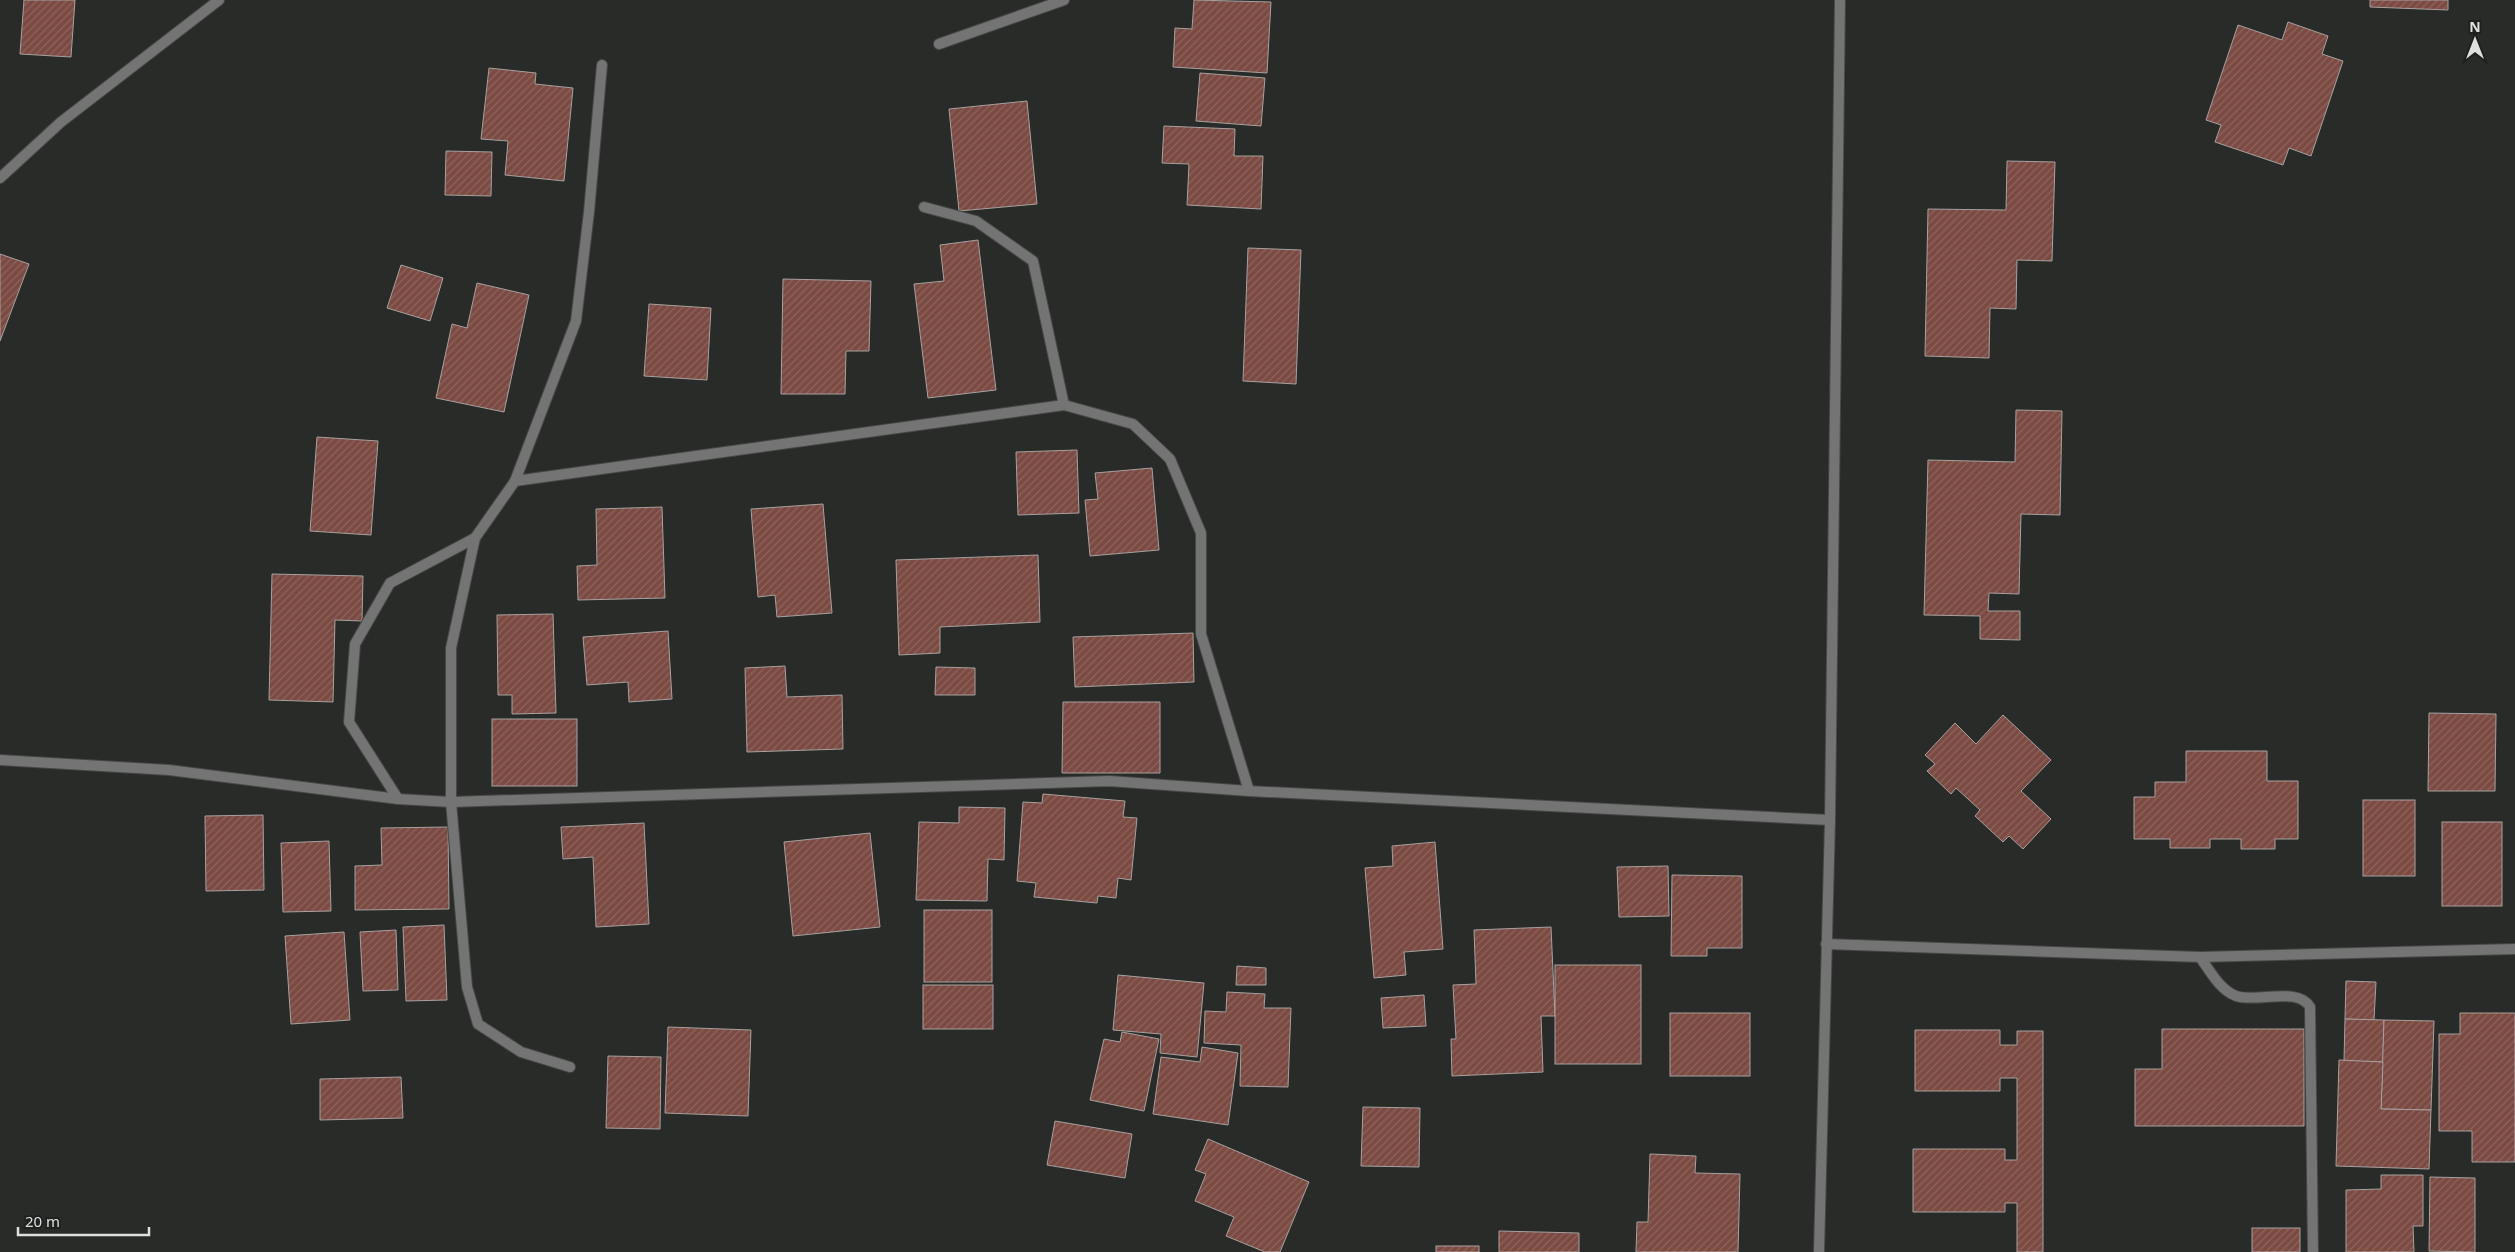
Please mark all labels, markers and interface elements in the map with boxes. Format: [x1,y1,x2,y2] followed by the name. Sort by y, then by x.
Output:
[2450,15,2500,65] north arrow
[2469,17,2481,36] text: N
[18,1204,149,1236] scale bar
[25,1211,60,1231] text: 20 m

